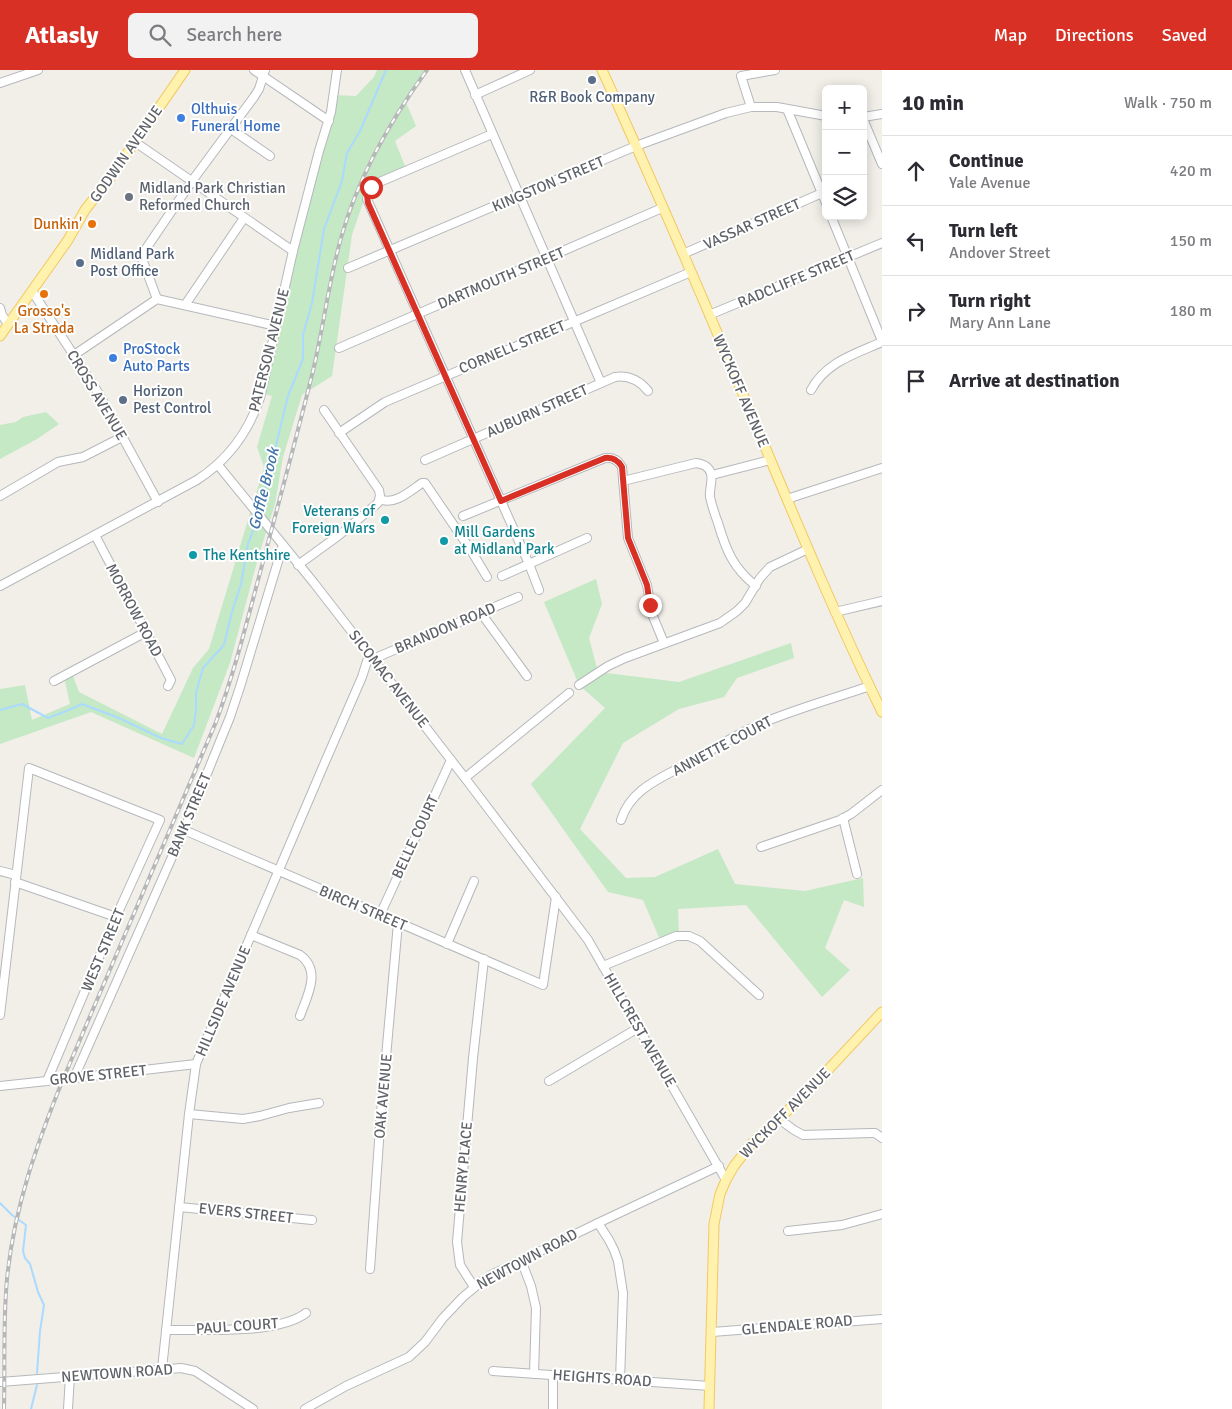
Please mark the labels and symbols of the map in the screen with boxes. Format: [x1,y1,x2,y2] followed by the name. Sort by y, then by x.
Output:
[586,74,598,86] marker: R&R Book Company
[529,88,655,106] place label: R&R Book Company
[191,100,280,135] place label: Olthuis Funeral Home
[86,102,166,206] street label: GODWIN AVENUE
[175,112,187,124] marker: Olthuis Funeral Home
[489,152,607,216] street label: KINGSTON STREET
[360,176,383,199] route start
[139,179,286,214] place label: Midland Park Christian Reformed Church
[123,191,135,203] marker: Midland Park Christian Reformed Church
[701,194,804,253] street label: VASSAR STREET
[33,215,82,233] place label: Dunkin'
[86,218,98,230] marker: Dunkin'
[435,243,568,313] street label: DARTMOUTH STREET
[90,245,175,280] place label: Midland Park Post Office
[735,246,858,312] street label: RADCLIFFE STREET
[74,257,86,269] marker: Midland Park Post Office
[245,286,293,414] street label: PATERSON AVENUE
[38,288,50,300] marker: Grosso's La Strada
[14,302,74,337] place label: Grosso's La Strada
[456,316,568,378] street label: CORNELL STREET
[709,332,773,450] street label: WYCKOFF AVENUE
[123,340,190,375] place label: ProStock Auto Parts
[63,347,131,443] street label: CROSS AVENUE
[107,352,119,364] marker: ProStock Auto Parts
[483,380,591,441] street label: AUBURN STREET
[133,382,211,417] place label: Horizon Pest Control
[117,394,129,406] marker: Horizon Pest Control
[244,444,284,532] water label: Goffle Brook
[292,502,376,537] place label: Veterans of Foreign Wars
[379,514,391,526] marker: Veterans of Foreign Wars
[454,523,555,558] place label: Mill Gardens at Midland Park
[438,535,450,547] marker: Mill Gardens at Midland Park
[203,546,291,564] place label: The Kentshire
[187,549,199,561] marker: The Kentshire
[102,560,166,660] street label: MORROW ROAD
[639,594,662,617] route end
[392,599,498,657] street label: BRANDON ROAD
[345,626,433,732] street label: SICOMAC AVENUE
[669,712,775,780] street label: ANNETTE COURT
[163,770,215,860] street label: BANK STREET
[388,792,442,881] street label: BELLE COURT
[316,881,410,935] street label: BIRCH STREET
[77,905,129,994] street label: WEST STREET
[192,943,254,1059] street label: HILLSIDE AVENUE
[600,970,680,1090] street label: HILLCREST AVENUE
[370,1053,396,1139] street label: OAK AVENUE
[49,1061,148,1089] street label: GROVE STREET
[736,1064,834,1162] street label: WYCKOFF AVENUE
[450,1121,476,1213] street label: HENRY PLACE
[198,1199,295,1227] street label: EVERS STREET
[473,1225,581,1293] street label: NEWTOWN ROAD
[741,1311,853,1339] street label: GLENDALE ROAD
[195,1314,279,1338] street label: PAUL COURT
[61,1360,173,1386] street label: NEWTOWN ROAD
[552,1366,652,1390] street label: HEIGHTS ROAD

